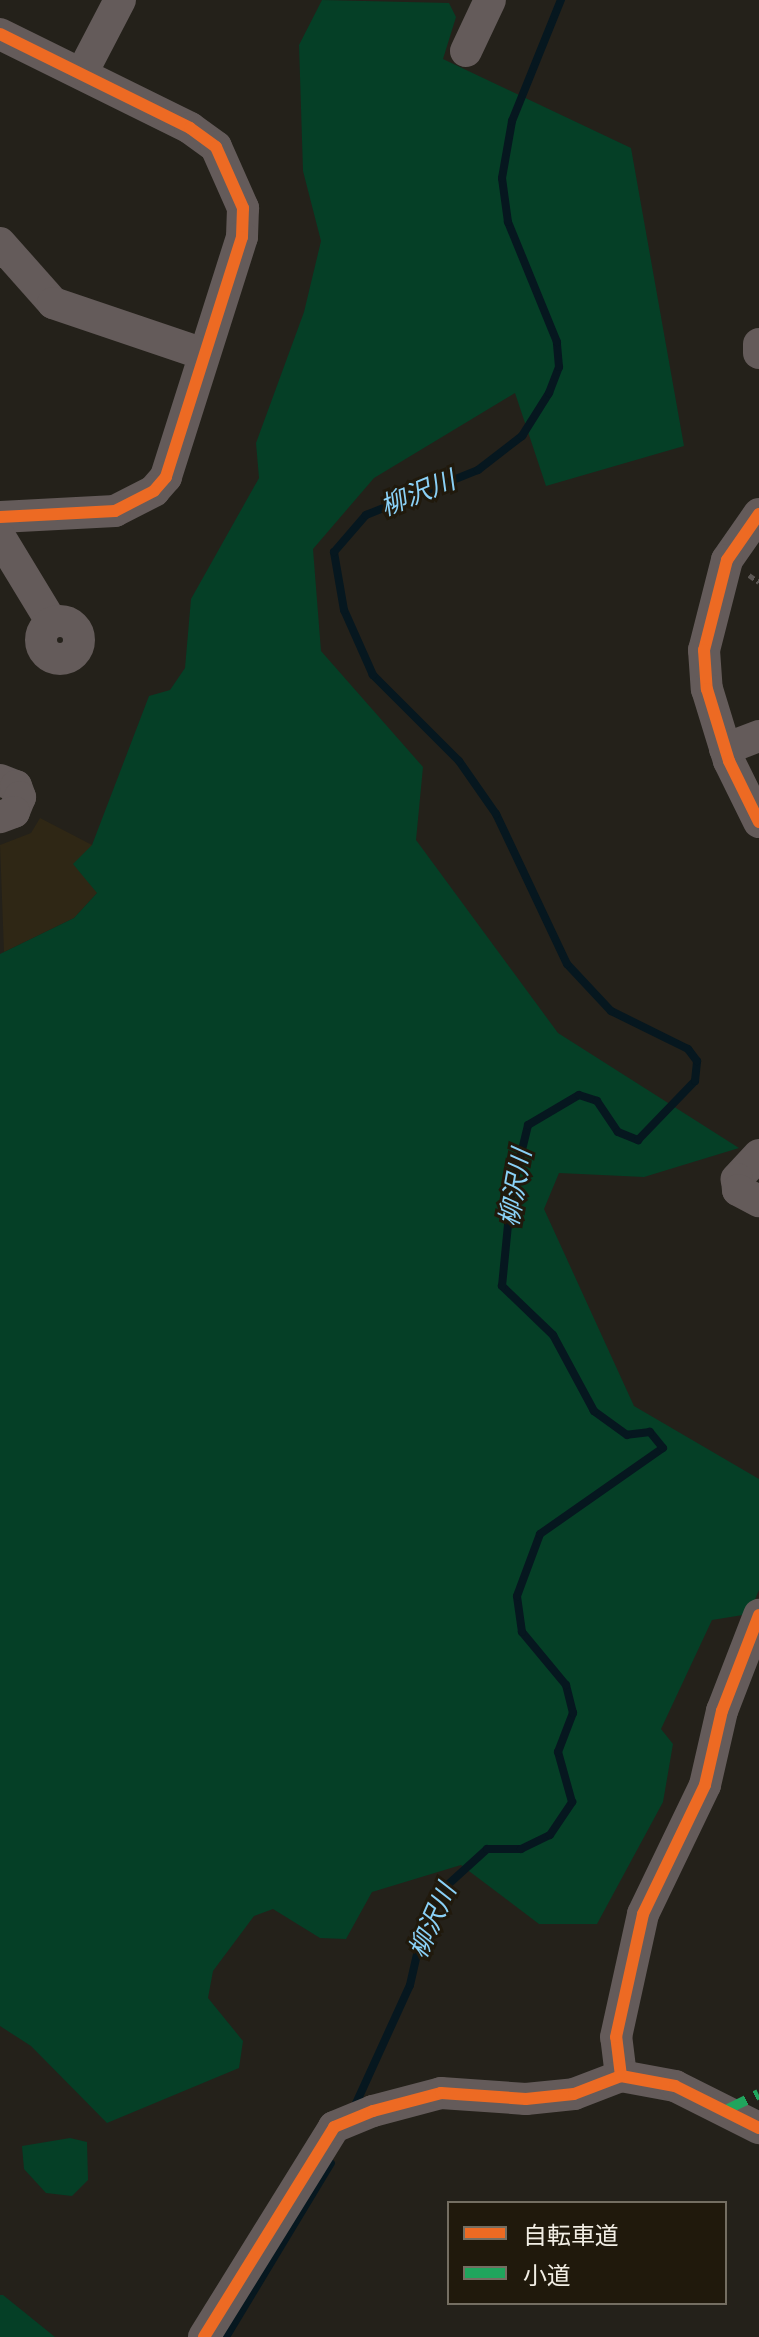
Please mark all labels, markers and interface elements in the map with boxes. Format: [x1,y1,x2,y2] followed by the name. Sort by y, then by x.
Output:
[376,465,460,523] water label: 柳沢川
[494,1147,538,1229] water label: 柳沢川
[403,1879,463,1963] water label: 柳沢川
[447,2201,727,2305] legend
[523,2222,619,2249] text: 自転車道
[523,2262,571,2289] text: 小道

